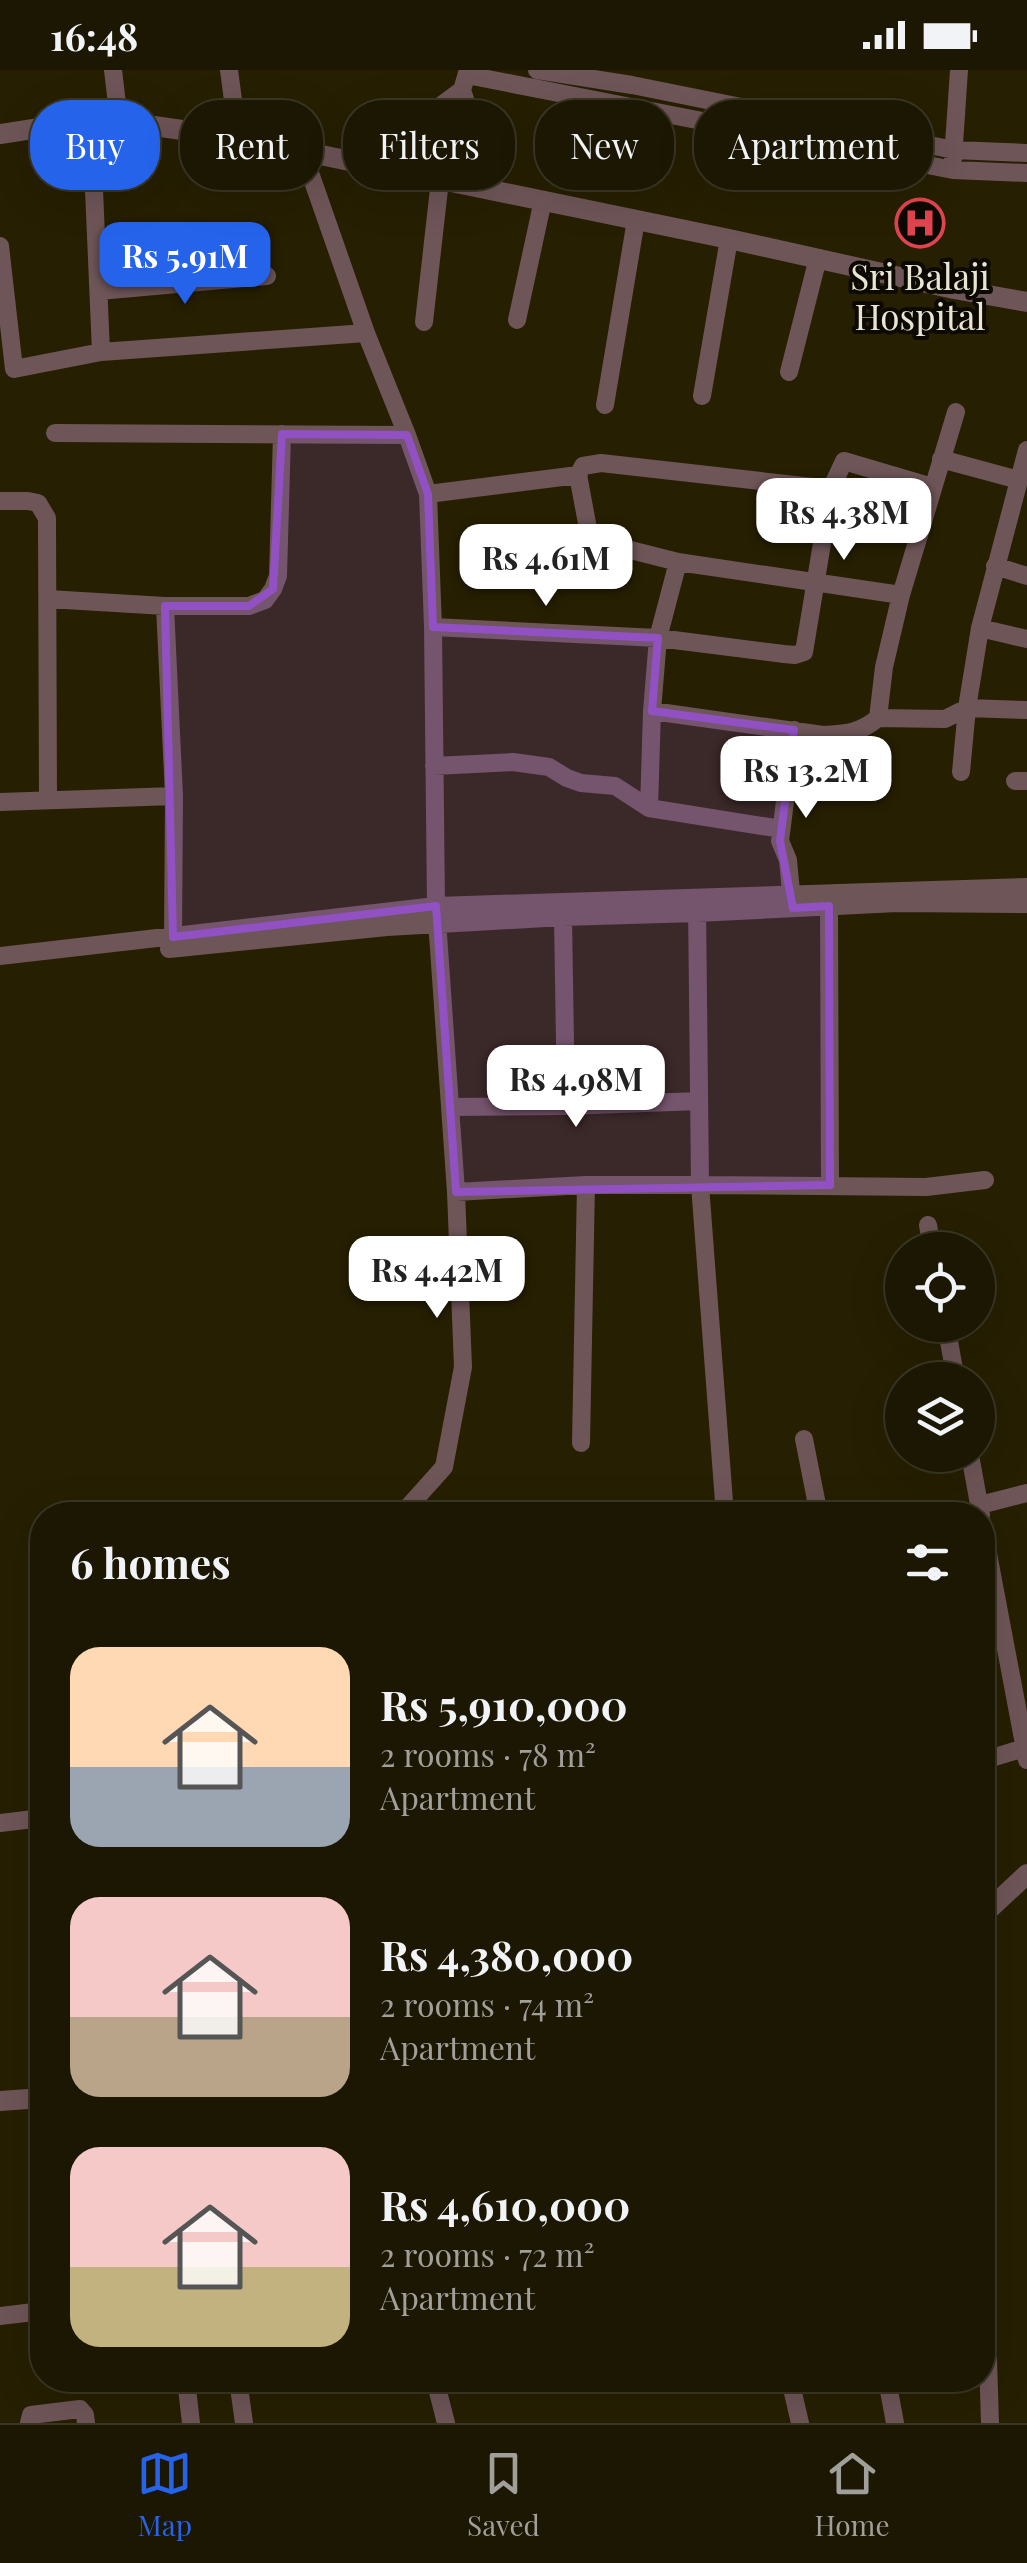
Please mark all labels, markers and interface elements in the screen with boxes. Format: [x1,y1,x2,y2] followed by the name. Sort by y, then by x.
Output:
[50,10,138,61] text: 16:48
[30,100,160,190] chip: Buy
[180,100,323,190] chip: Rent
[343,100,515,190] chip: Filters
[535,100,674,190] chip: New
[694,100,933,190] chip: Apartment
[894,197,946,249] hospital icon: Sri Balaji Hospital
[82,222,288,307] pin: Rs 5.91M
[121,233,249,276] text: Rs 5.91M
[850,252,990,339] place label: Sri Balaji Hospital
[741,478,947,563] pin: Rs 4.38M
[778,489,910,532] text: Rs 4.38M
[443,524,649,609] pin: Rs 4.61M
[481,535,611,578] text: Rs 4.61M
[703,736,909,821] pin: Rs 13.2M
[742,747,870,790] text: Rs 13.2M
[473,1045,679,1130] pin: Rs 4.98M
[509,1056,643,1099] text: Rs 4.98M
[885,1232,995,1472] map controls
[885,1232,995,1342] button: locate
[334,1236,540,1321] pin: Rs 4.42M
[371,1247,503,1290] text: Rs 4.42M
[885,1362,995,1472] button: layers
[70,1534,231,1590] text: 6 homes
[900,1535,955,1590] icon: filters
[380,1676,628,1732] text: Rs 5,910,000
[150,1687,270,1807] icon: home
[380,1732,596,1775] text: 2 rooms · 78 m²
[380,1775,535,1818] text: Apartment
[380,1926,633,1982] text: Rs 4,380,000
[150,1937,270,2057] icon: home
[380,1982,594,2025] text: 2 rooms · 74 m²
[380,2025,535,2068] text: Apartment
[380,2176,630,2232] text: Rs 4,610,000
[150,2187,270,2307] icon: home
[380,2232,595,2275] text: 2 rooms · 72 m²
[380,2275,535,2318] text: Apartment
[137,2446,192,2543] tab: Map
[467,2446,540,2543] tab: Saved
[815,2446,890,2543] tab: Home

